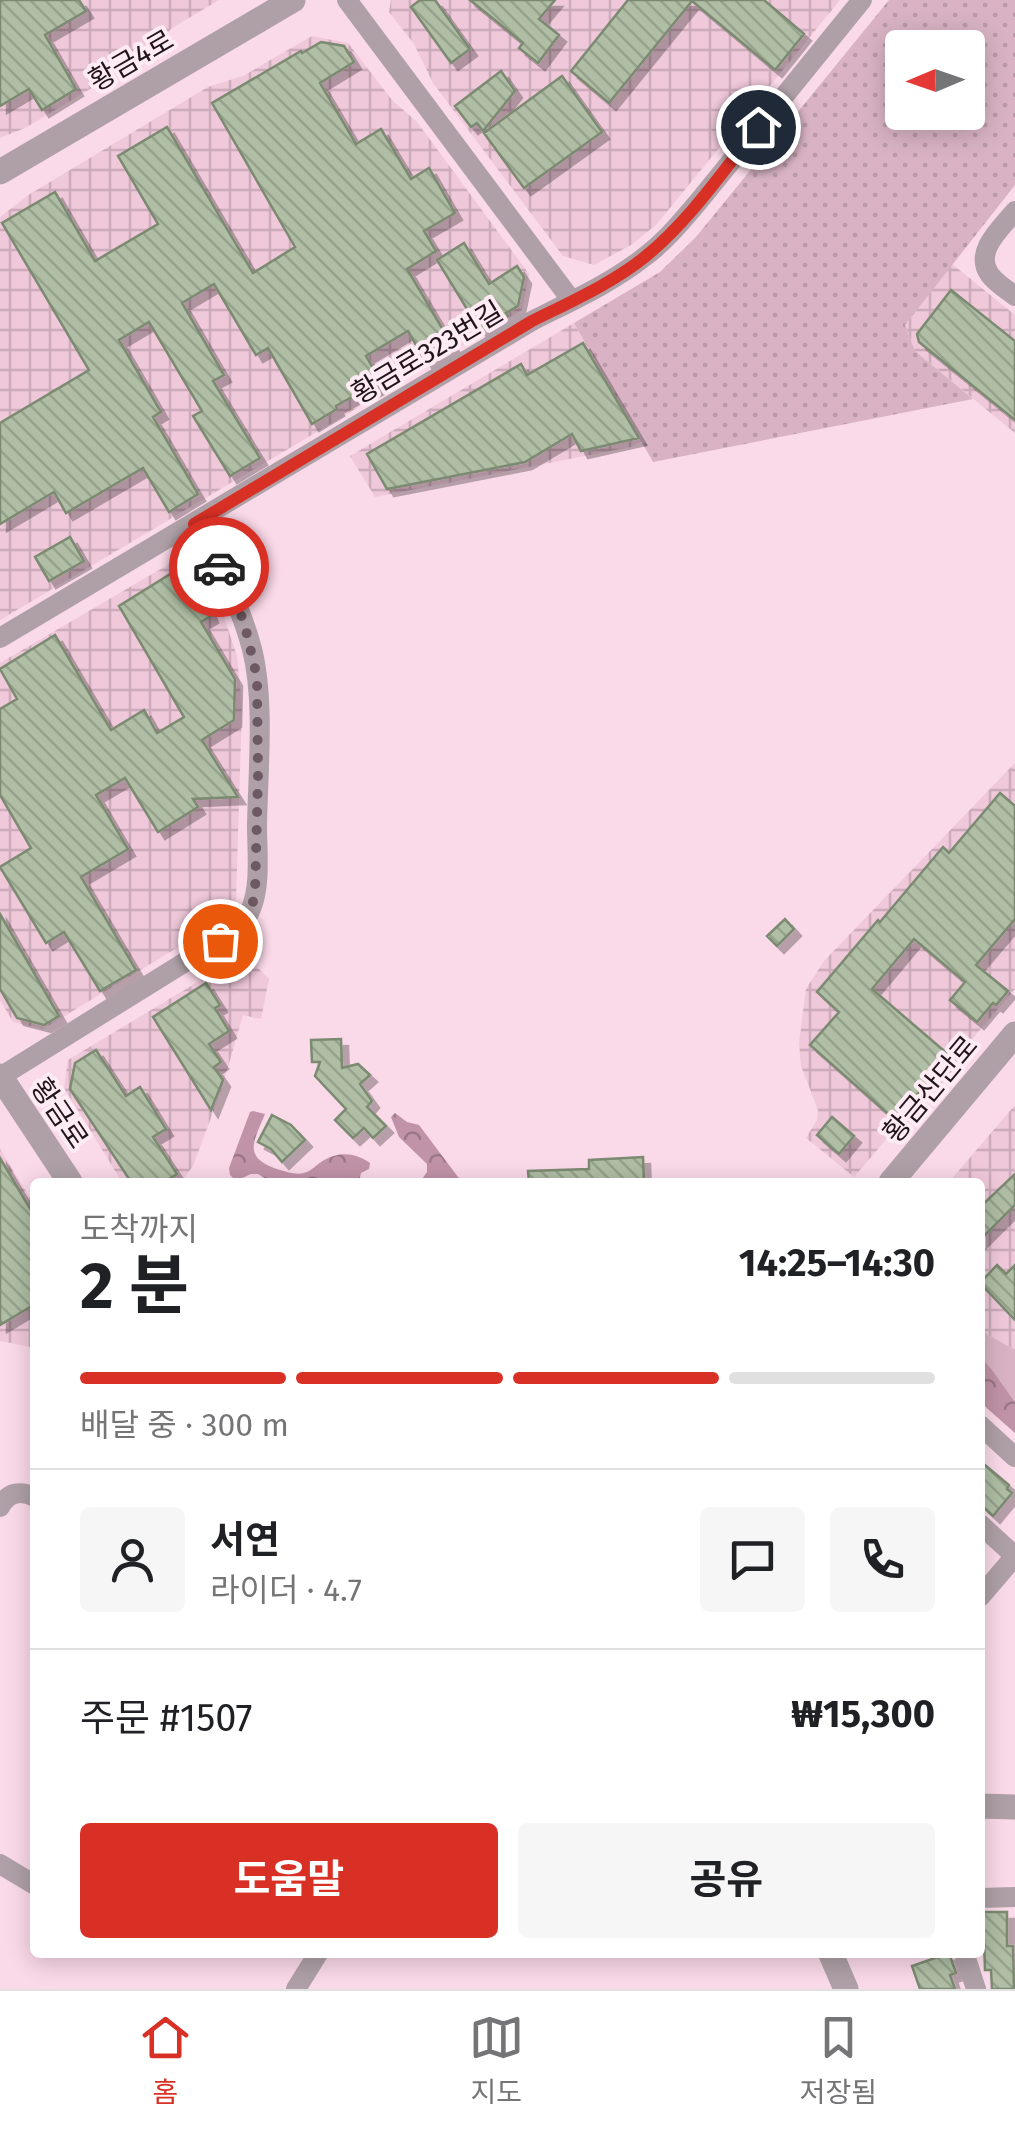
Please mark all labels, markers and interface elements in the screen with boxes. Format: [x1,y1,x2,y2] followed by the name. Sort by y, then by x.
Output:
[83,23,179,98] street label: 황금4로
[885,30,985,130] north arrow
[885,30,985,130] map controls
[716,85,801,170] pin
[731,100,786,155] icon: home
[346,294,509,410] street label: 황금로323번길
[169,517,269,617] courier
[192,540,247,595] icon: car
[178,899,263,984] pin
[193,914,248,969] icon: bag
[876,1029,984,1149] street label: 황금산단로
[24,1072,95,1155] street label: 황금로
[80,1210,198,1248] text: 도착까지
[739,1240,935,1286] text: 14:25–14:30
[80,1247,189,1325] text: 2 분
[80,1406,289,1444] text: 배달 중 · 300 m
[80,1507,185,1612] button: person
[700,1507,805,1612] button: chat
[830,1507,935,1612] button: phone
[210,1517,280,1563] text: 서연
[210,1571,362,1609] text: 라이더 · 4.7
[791,1691,935,1737] text: ₩15,300
[80,1695,252,1741] text: 주문 #1507
[80,1823,498,1938] button: 도움말
[518,1823,935,1938] button: 공유
[138,2010,193,2110] tab: 홈
[469,2010,524,2110] tab: 지도
[800,2010,877,2110] tab: 저장됨

